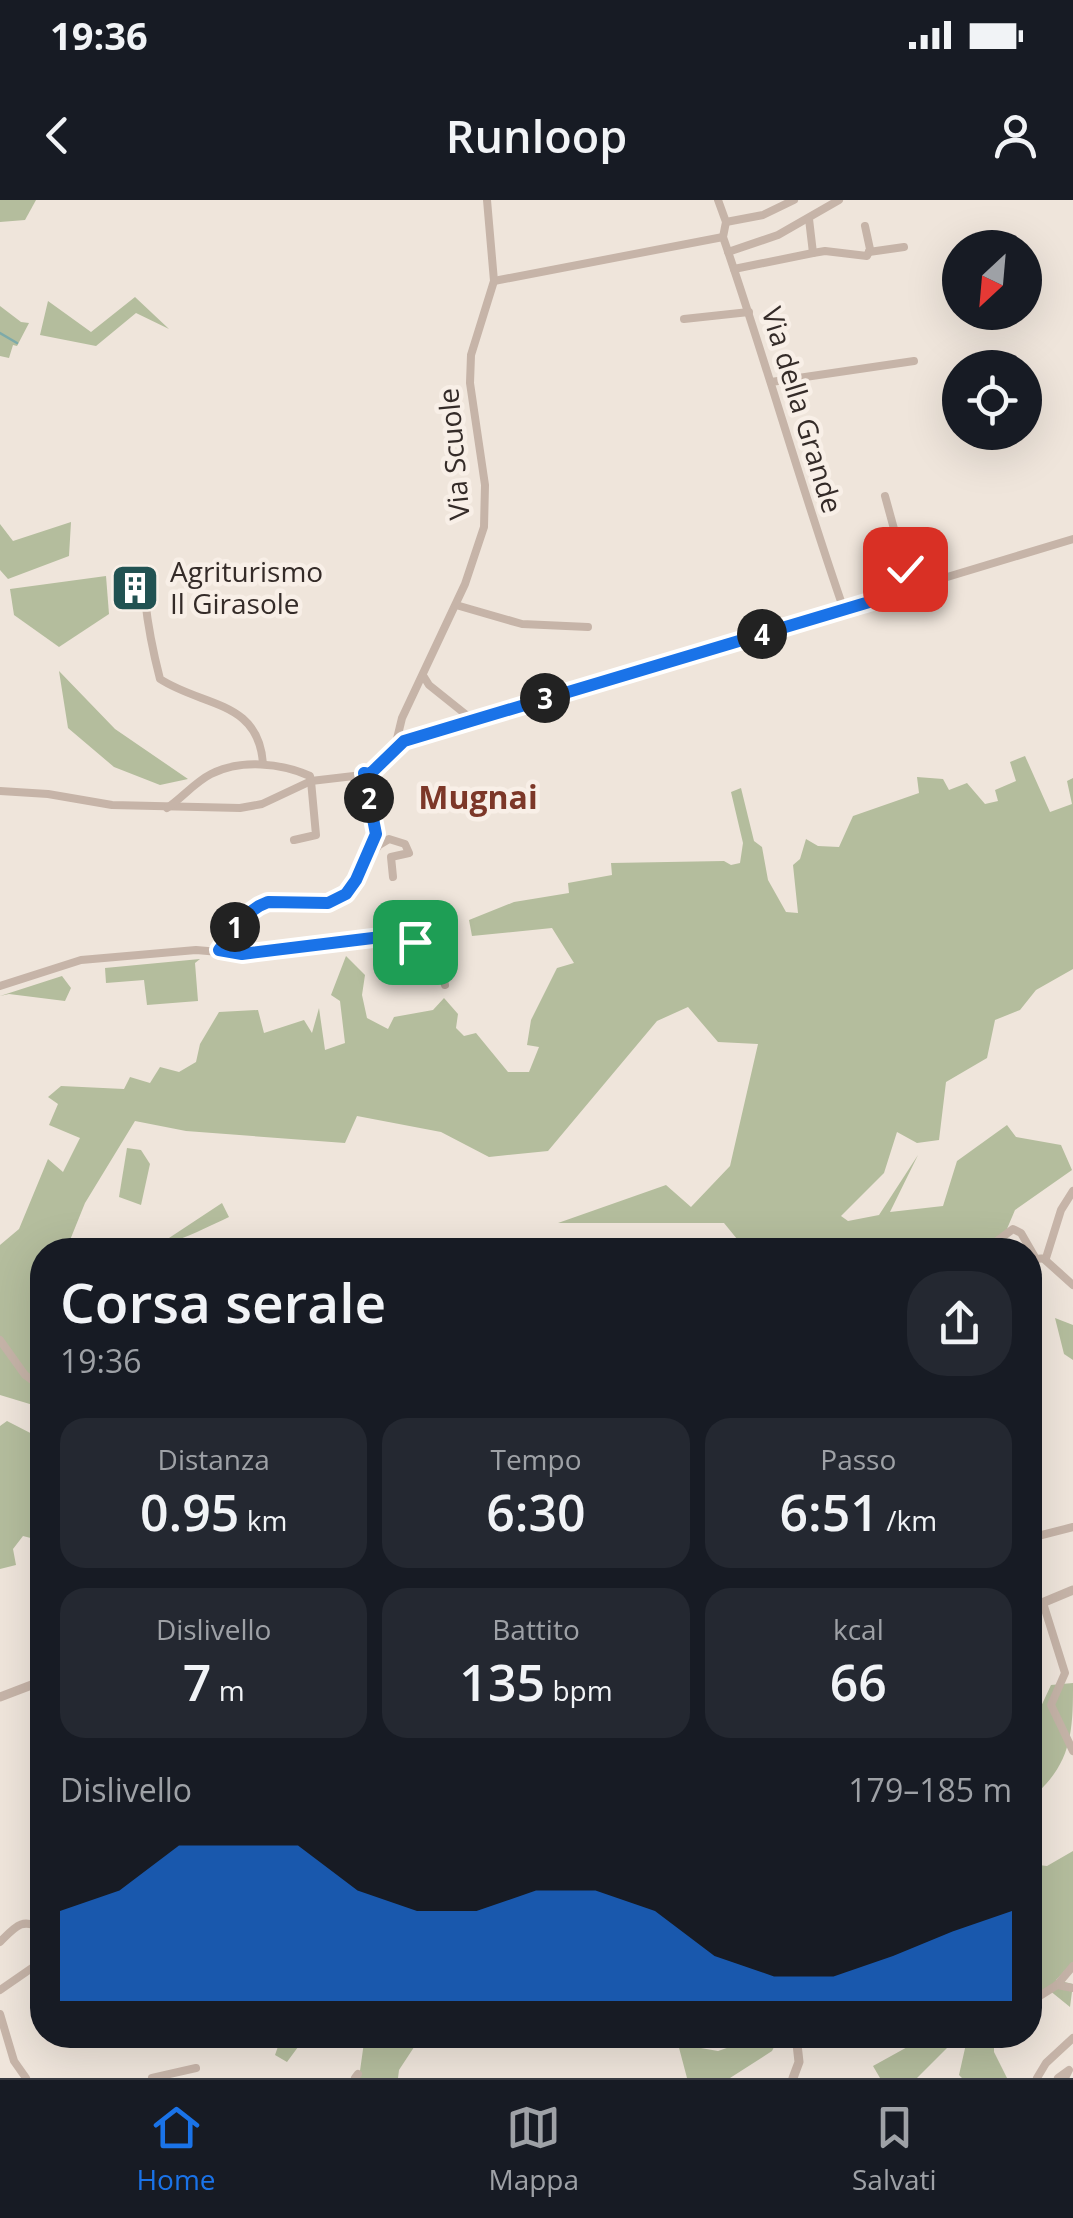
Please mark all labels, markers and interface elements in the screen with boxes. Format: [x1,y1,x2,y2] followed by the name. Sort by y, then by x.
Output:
[50,9,148,61] text: 19:36
[446,105,627,166] text: Runloop
[30,108,85,163] icon: back
[988,108,1043,163] icon: person
[942,230,1042,330] north arrow
[942,230,1042,450] map controls
[754,302,852,517] street label: Via della Grande
[942,350,1042,450] button: locate
[428,387,478,522] street label: Via Scuole
[863,527,948,612] pin
[878,542,933,597] icon: check
[170,552,323,622] place label: Agriturismo Il Girasole
[109,562,161,614] building icon: Agriturismo Il Girasole
[737,609,787,659] pin: 4
[754,615,770,653] text: 4
[520,673,570,723] pin: 3
[537,679,553,717] text: 3
[344,773,394,823] pin: 2
[418,775,538,818] district label: Mugnai
[361,779,377,817] text: 2
[373,900,458,985] pin
[210,902,260,952] pin: 1
[227,908,243,946] text: 1
[388,915,443,970] icon: arrive
[60,1264,386,1339] text: Corsa serale
[907,1271,1012,1376] button: share
[60,1339,142,1382] text: 19:36
[158,1440,270,1478] text: Distanza
[490,1440,582,1478] text: Tempo
[820,1440,896,1478] text: Passo
[140,1478,239,1546] text: 0.95
[486,1478,586,1546] text: 6:30
[780,1478,879,1546] text: 6:51
[239,1501,287,1539] text: km
[879,1501,937,1539] text: /km
[156,1610,271,1648] text: Dislivello
[492,1610,580,1648] text: Battito
[833,1610,884,1648] text: kcal
[183,1648,211,1716] text: 7
[459,1648,545,1716] text: 135
[830,1648,887,1716] text: 66
[211,1671,245,1709] text: m
[545,1671,613,1709] text: bpm
[60,1768,192,1811] text: Dislivello
[848,1768,1012,1811] text: 179–185 m
[136,2100,216,2198] tab: Home
[489,2100,579,2198] tab: Mappa
[852,2100,937,2198] tab: Salvati

